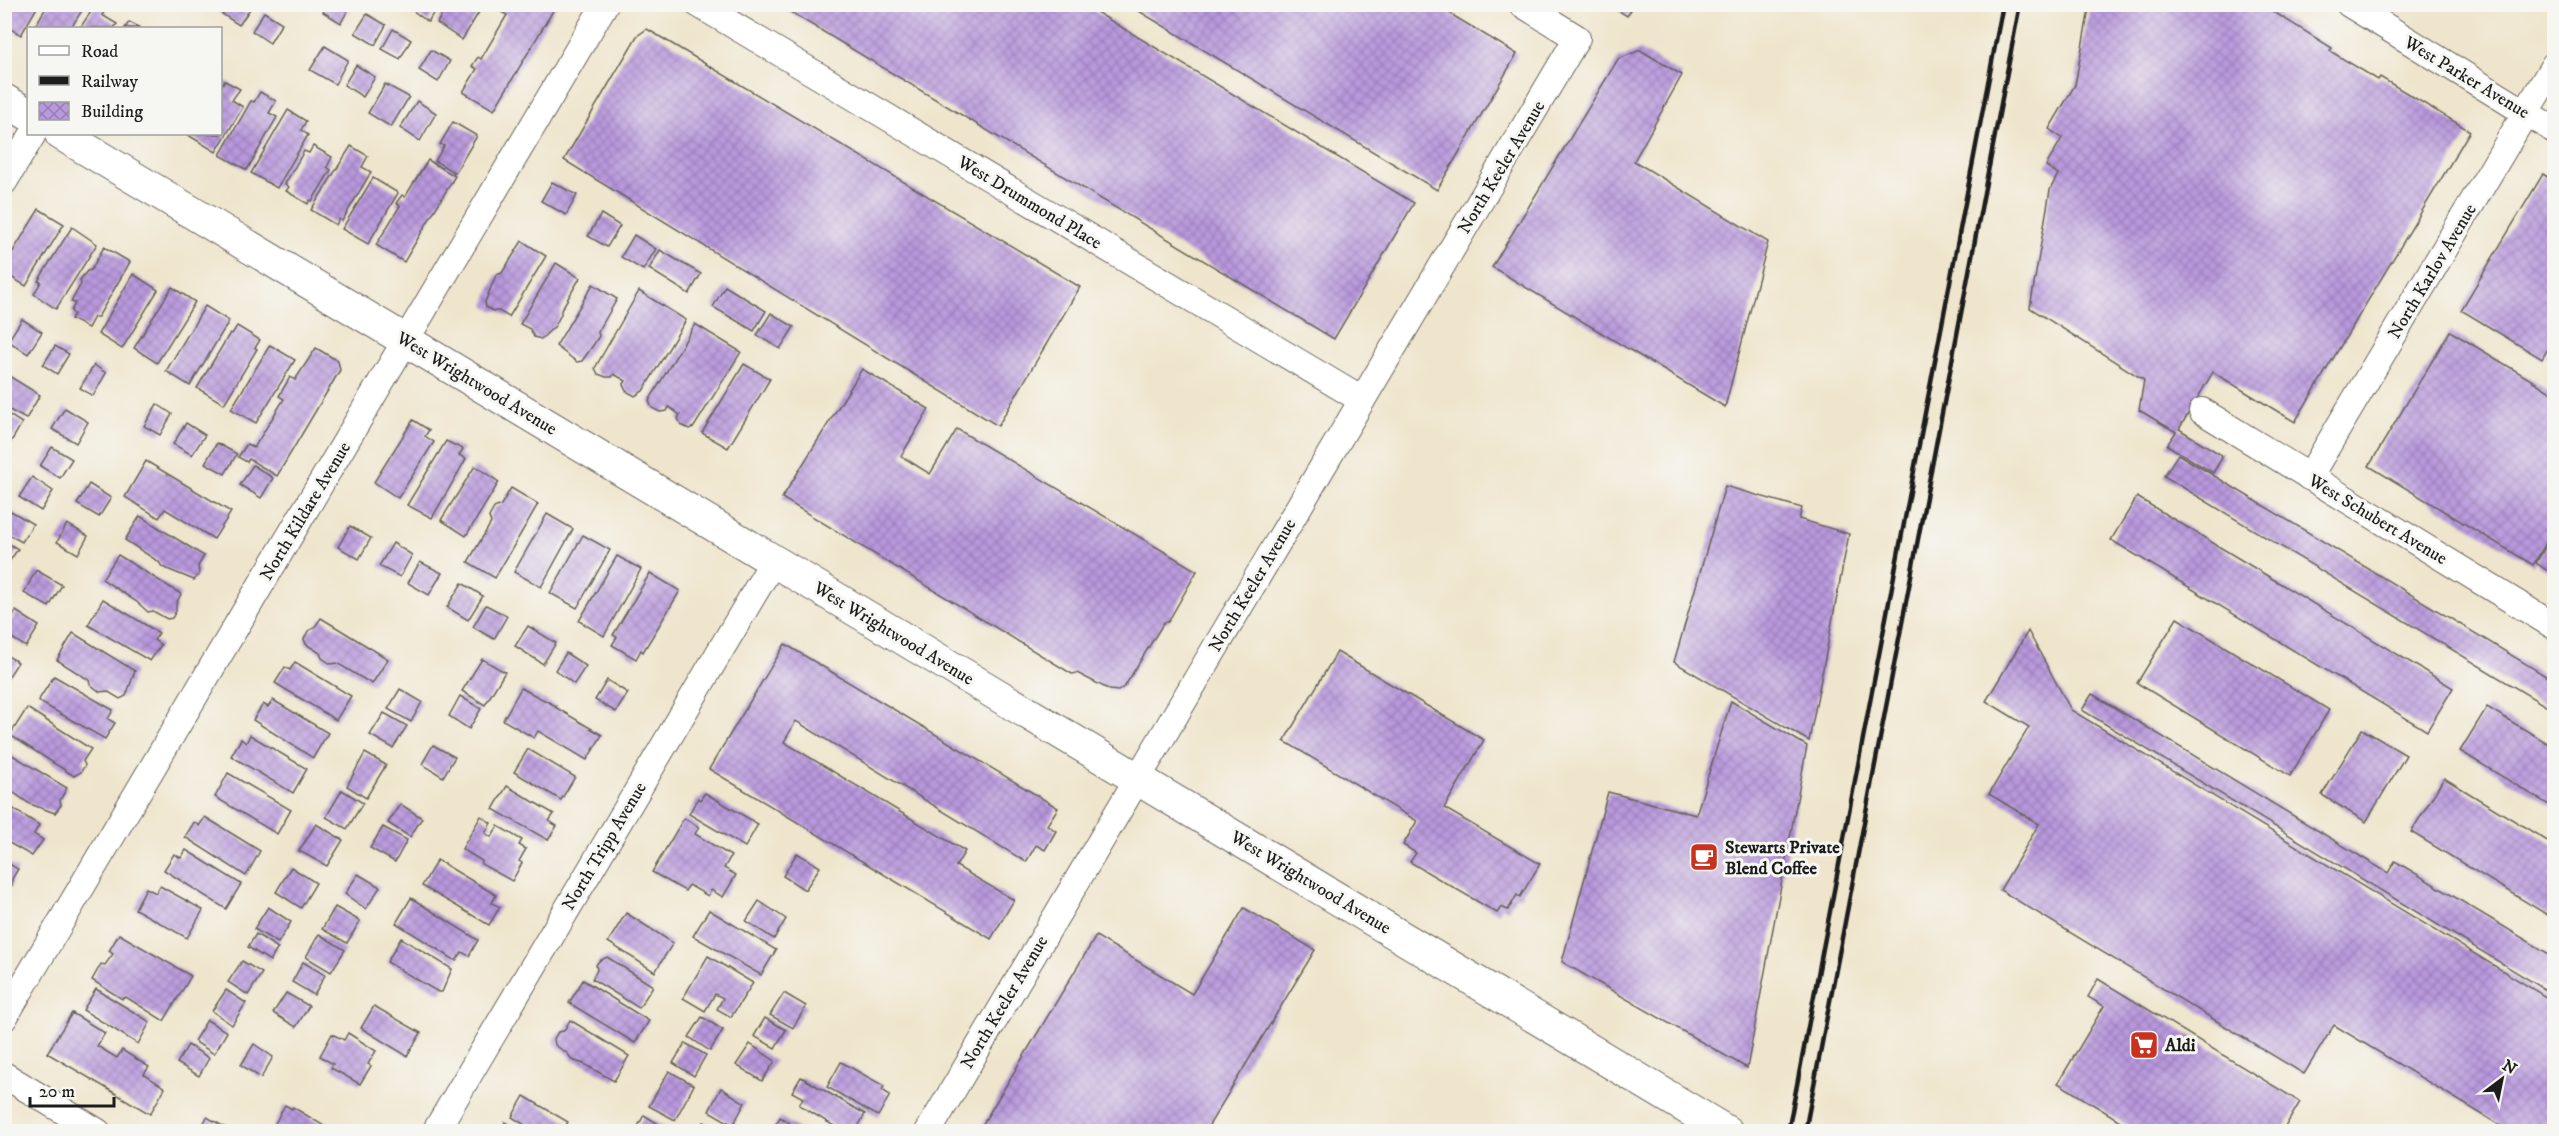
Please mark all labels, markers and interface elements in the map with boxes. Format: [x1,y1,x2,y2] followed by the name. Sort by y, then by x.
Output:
[27,27,222,135] legend
[2399,31,2533,124] street label: West Parker Avenue
[81,41,118,63] text: Road
[81,71,139,93] text: Railway
[1453,97,1550,238] street label: North Keeler Avenue
[81,101,143,123] text: Building
[953,151,1105,255] street label: West Drummond Place
[2384,200,2482,343] street label: North Karlov Avenue
[391,327,561,440] street label: West Wrightwood Avenue
[256,438,356,585] street label: North Kildare Avenue
[2303,469,2451,570] street label: West Schubert Avenue
[1204,515,1301,656] street label: North Keeler Avenue
[808,577,978,690] street label: West Wrightwood Avenue
[558,778,652,915] street label: North Tripp Avenue
[1225,826,1395,939] street label: West Wrightwood Avenue
[1725,837,1840,880] place label: Stewarts Private Blend Coffee
[1688,841,1720,873] cafe icon: Stewarts Private Blend Coffee
[956,932,1053,1073] street label: North Keeler Avenue
[2128,1029,2160,1061] supermarket icon: Aldi
[2164,1035,2196,1057] place label: Aldi
[2472,1049,2532,1109] north arrow
[2499,1055,2520,1079] text: N
[30,1070,114,1108] scale bar
[39,1081,75,1103] text: 20 m

